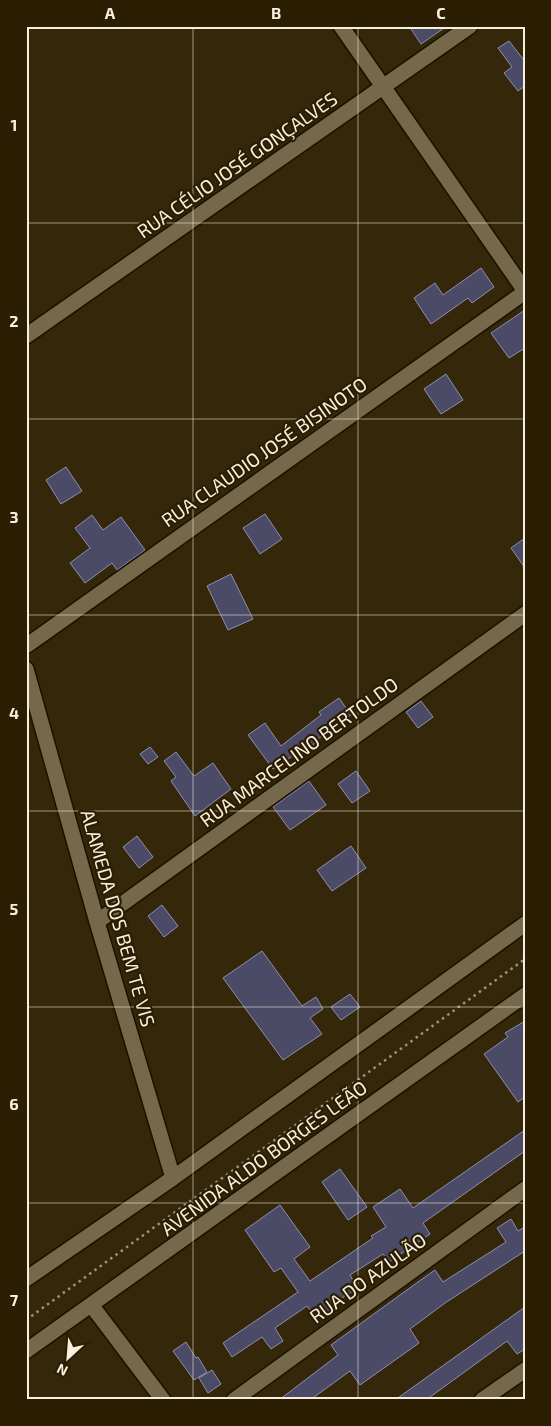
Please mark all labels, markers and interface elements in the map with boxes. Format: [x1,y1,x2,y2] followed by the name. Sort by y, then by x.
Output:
[105,3,116,22] text: A
[271,3,281,22] text: B
[436,3,446,22] text: C
[132,87,342,243] street label: RUA CÉLIO JOSÉ GONÇALVES
[11,115,17,134] text: 1
[9,311,19,330] text: 2
[157,372,371,531] street label: RUA CLAUDIO JOSÉ BISINOTO
[9,507,19,526] text: 3
[195,672,402,831] street label: RUA MARCELINO BERTOLDO
[9,703,19,722] text: 4
[76,807,160,1029] street label: ALAMEDA DOS BEM TE VIS
[10,899,19,918] text: 5
[156,1075,371,1240] street label: AVENIDA ALDO BORGES LEÃO
[9,1094,19,1113] text: 6
[305,1228,430,1328] street label: RUA DO AZULÃO
[10,1290,19,1309] text: 7
[42,1334,92,1384] north arrow
[54,1360,70,1380] text: N

